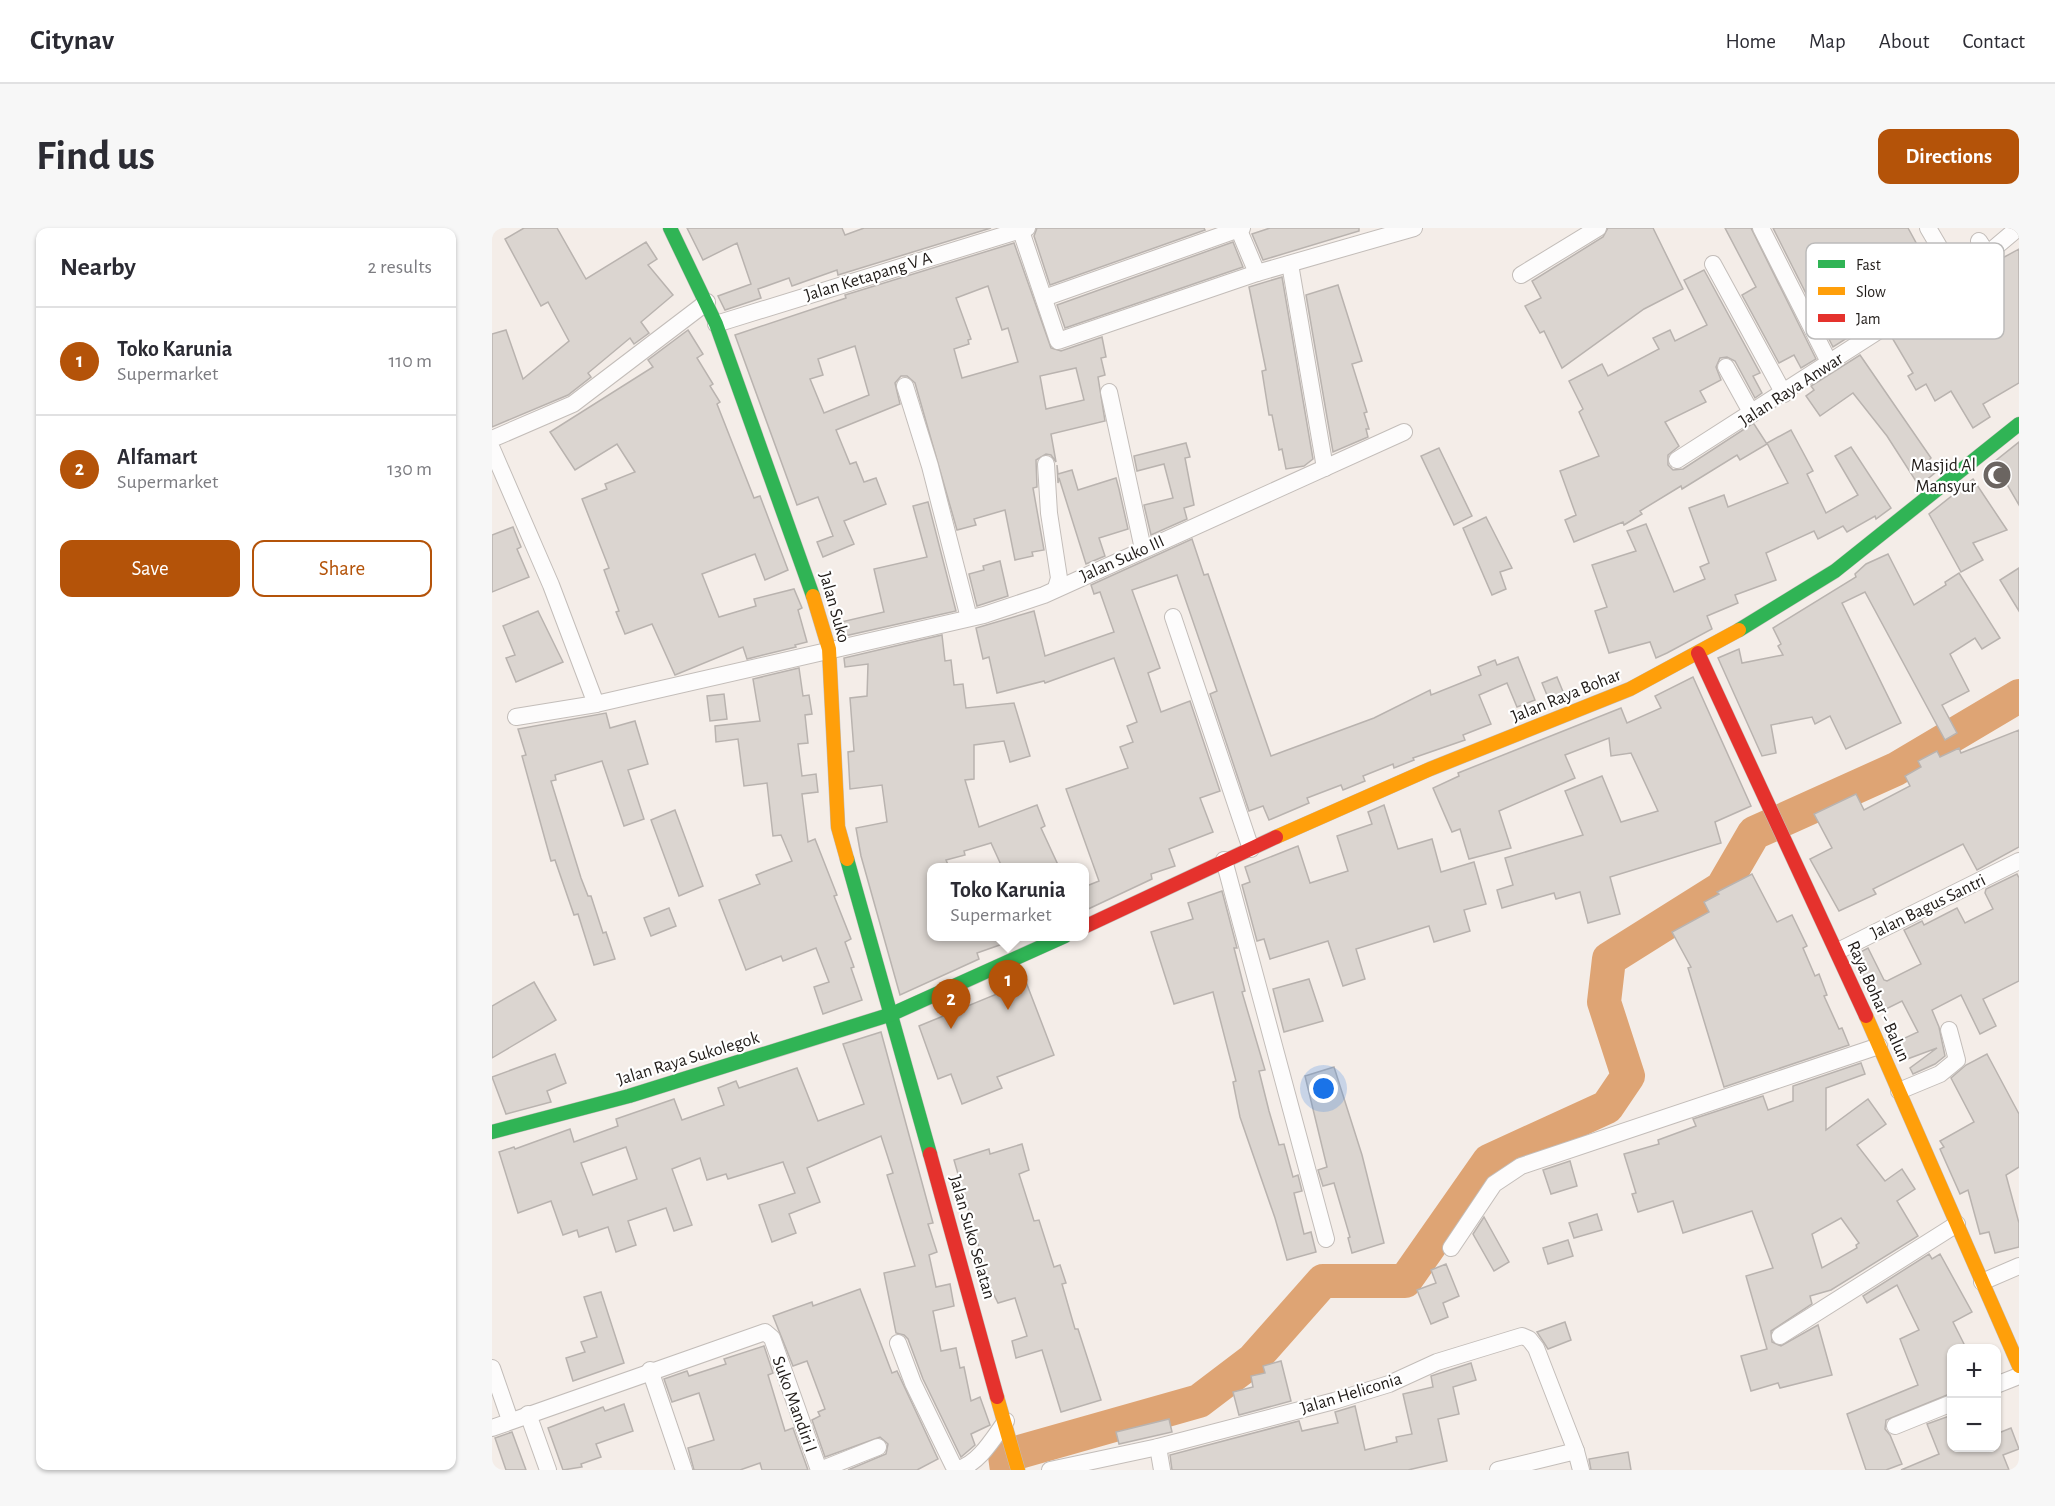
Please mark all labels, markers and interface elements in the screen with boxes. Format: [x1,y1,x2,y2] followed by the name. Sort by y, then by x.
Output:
[30,27,114,55] text: Citynav
[1725,31,1776,52] text: Home
[1809,31,1846,52] text: Map
[1879,31,1929,52] text: About
[1962,31,2025,52] text: Contact
[1878,129,2019,184] button: Directions
[36,135,155,177] text: Find us
[1806,243,2004,339] legend
[803,249,935,305] street label: Jalan Ketapang V A
[60,254,136,280] text: Nearby
[368,257,432,277] text: 2 results
[1856,257,1881,273] text: Fast
[1856,284,1886,300] text: Slow
[1856,311,1881,327] text: Jam
[117,338,232,360] text: Toko Karunia
[1736,350,1847,430] street label: Jalan Raya Anwar
[76,351,83,371] text: 1
[388,351,432,371] text: 110 m
[117,364,218,384] text: Supermarket
[117,446,197,468] text: Alfamart
[1911,457,1976,496] place label: Masjid Al Mansyur
[75,459,84,479] text: 2
[387,459,432,479] text: 130 m
[1981,459,2013,491] mosque icon: Masjid Al Mansyur
[117,472,218,492] text: Supermarket
[1078,532,1167,585] street label: Jalan Suko III
[60,540,240,597] button: Save
[252,540,432,597] button: Share
[815,570,853,645] street label: Jalan Suko
[1509,666,1624,726] street label: Jalan Raya Bohar
[927,863,1089,941] popup
[1868,871,1989,942] street label: Jalan Bagus Santri
[950,879,1066,901] text: Toko Karunia
[950,905,1052,925] text: Supermarket
[1843,938,1913,1065] street label: Raya Bohar - Balun
[988,960,1028,1010] pin: 1
[932,980,970,1029] pin: 2
[615,1029,762,1089] street label: Jalan Raya Sukolegok
[1309,1074,1338,1103] your location
[946,1173,998,1301] street label: Jalan Suko Selatan
[1947,1344,2001,1452] map controls
[1947,1344,2001,1398] button: +
[768,1354,820,1455] street label: Suko Mandiri I
[1298,1370,1404,1418] street label: Jalan Heliconia
[1947,1398,2001,1452] button: −

